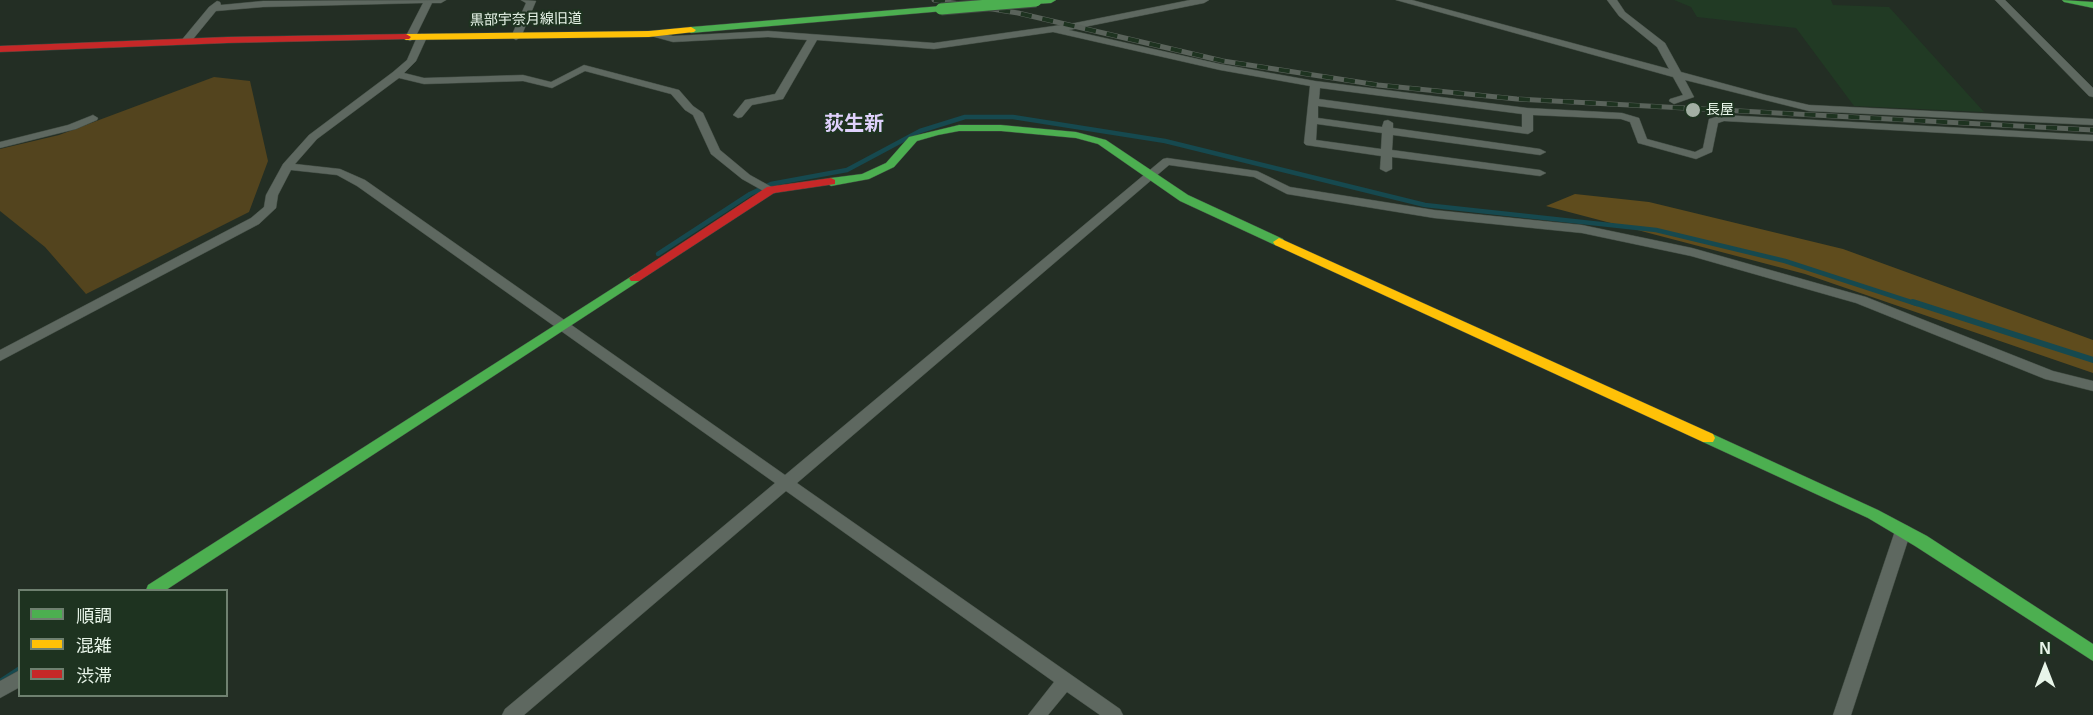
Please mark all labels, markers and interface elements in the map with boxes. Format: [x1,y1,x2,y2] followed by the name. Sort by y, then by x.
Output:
[470,11,582,29] street label: 黒部宇奈月線旧道
[1684,101,1702,119] marker: 長屋
[1706,102,1734,118] place label: 長屋
[824,112,884,136] district label: 荻生新
[18,589,228,697] legend
[76,606,112,626] text: 順調
[76,636,112,656] text: 混雑
[2015,637,2075,697] north arrow
[2039,640,2051,657] text: N
[76,666,112,686] text: 渋滞

